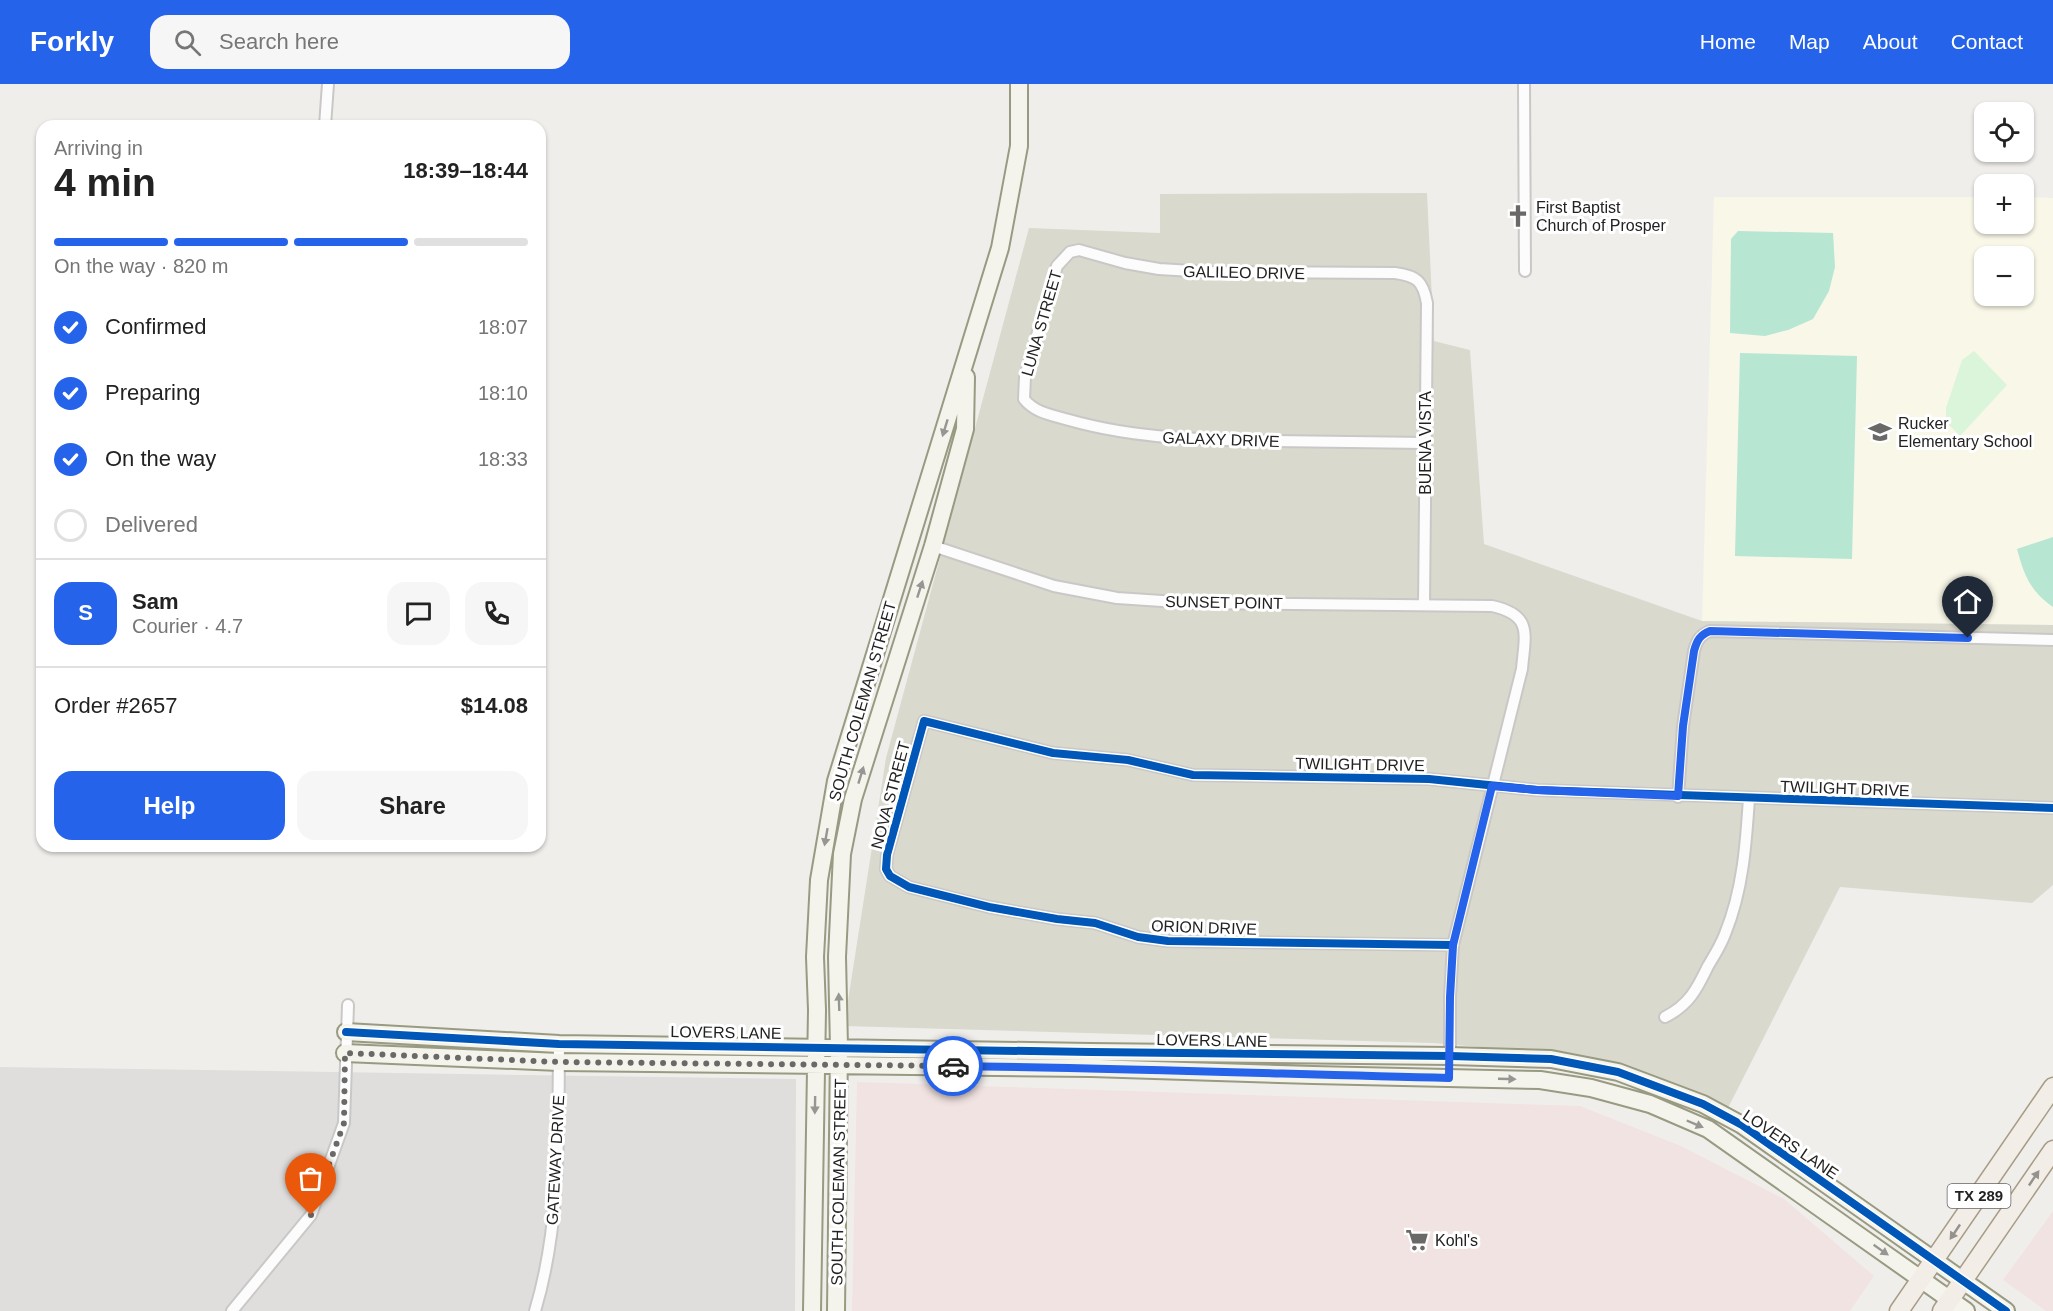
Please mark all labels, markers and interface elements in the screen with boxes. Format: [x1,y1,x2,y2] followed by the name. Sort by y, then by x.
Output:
[150,15,570,69] search box
[30,26,114,57] text: Forkly
[171,26,204,59] icon: search
[219,29,339,54] text: Search here
[1700,30,1756,53] text: Home
[1789,30,1830,53] text: Map
[1863,30,1918,53] text: About
[1951,30,2023,53] text: Contact
[1974,102,2034,306] map controls
[1974,102,2034,162] button: locate
[54,137,143,159] text: Arriving in
[403,158,528,183] text: 18:39–18:44
[54,161,156,204] text: 4 min
[1974,174,2034,234] button: +
[1536,199,1667,234] place label: First Baptist Church of Prosper
[1505,203,1531,229] church icon: First Baptist Church of Prosper
[1974,246,2034,306] button: −
[54,255,229,277] text: On the way · 820 m
[1183,263,1305,282] street label: GALILEO DRIVE
[1018,268,1065,378] street label: LUNA STREET
[54,311,87,344] icon: check
[105,314,206,339] text: Confirmed
[478,316,528,338] text: 18:07
[54,377,87,410] icon: check
[105,380,200,405] text: Preparing
[478,382,528,404] text: 18:10
[1417,391,1434,495] street label: BUENA VISTA
[1898,415,2032,450] place label: Rucker Elementary School
[940,419,949,437] one-way arrow
[1867,419,1893,445] school or university icon: Rucker Elementary School
[1162,429,1280,450] street label: GALAXY DRIVE
[54,443,87,476] icon: check
[105,446,216,471] text: On the way
[478,448,528,470] text: 18:33
[105,512,198,537] text: Delivered
[1942,576,1993,638] pin
[916,580,925,598] one-way arrow
[387,582,450,645] button: chat
[465,582,528,645] button: phone
[1951,585,1984,618] icon: home
[132,589,178,614] text: Sam
[1165,593,1283,612] street label: SUNSET POINT
[826,599,899,803] street label: SOUTH COLEMAN STREET
[78,600,93,625] text: S
[132,615,243,637] text: Courier · 4.7
[54,693,178,718] text: Order #2657
[461,693,528,718] text: $14.08
[868,739,913,851] street label: NOVA STREET
[1295,755,1425,774] street label: TWILIGHT DRIVE
[856,766,866,784] one-way arrow
[54,771,285,840] button: Help
[297,771,528,840] button: Share
[1780,778,1910,799] street label: TWILIGHT DRIVE
[821,827,830,846] one-way arrow
[1151,917,1257,938] street label: ORION DRIVE
[834,992,843,1011] one-way arrow
[670,1023,782,1042] street label: LOVERS LANE
[1156,1031,1268,1050] street label: LOVERS LANE
[923,1036,983,1096] courier
[937,1050,970,1083] icon: car
[1498,1074,1517,1084] one-way arrow
[828,1078,849,1286] street label: SOUTH COLEMAN STREET
[544,1095,567,1225] street label: GATEWAY DRIVE
[810,1095,820,1114] one-way arrow
[1740,1106,1842,1183] street label: LOVERS LANE
[1687,1119,1705,1129] one-way arrow
[285,1153,336,1215] pin
[294,1162,327,1195] icon: bag
[2028,1170,2040,1186] one-way arrow
[1948,1184,2010,1208] road number: TX 289
[1950,1224,1961,1240] one-way arrow
[1404,1227,1430,1253] supermarket icon: Kohl's
[1435,1232,1478,1249] place label: Kohl's
[1873,1244,1889,1255] one-way arrow

